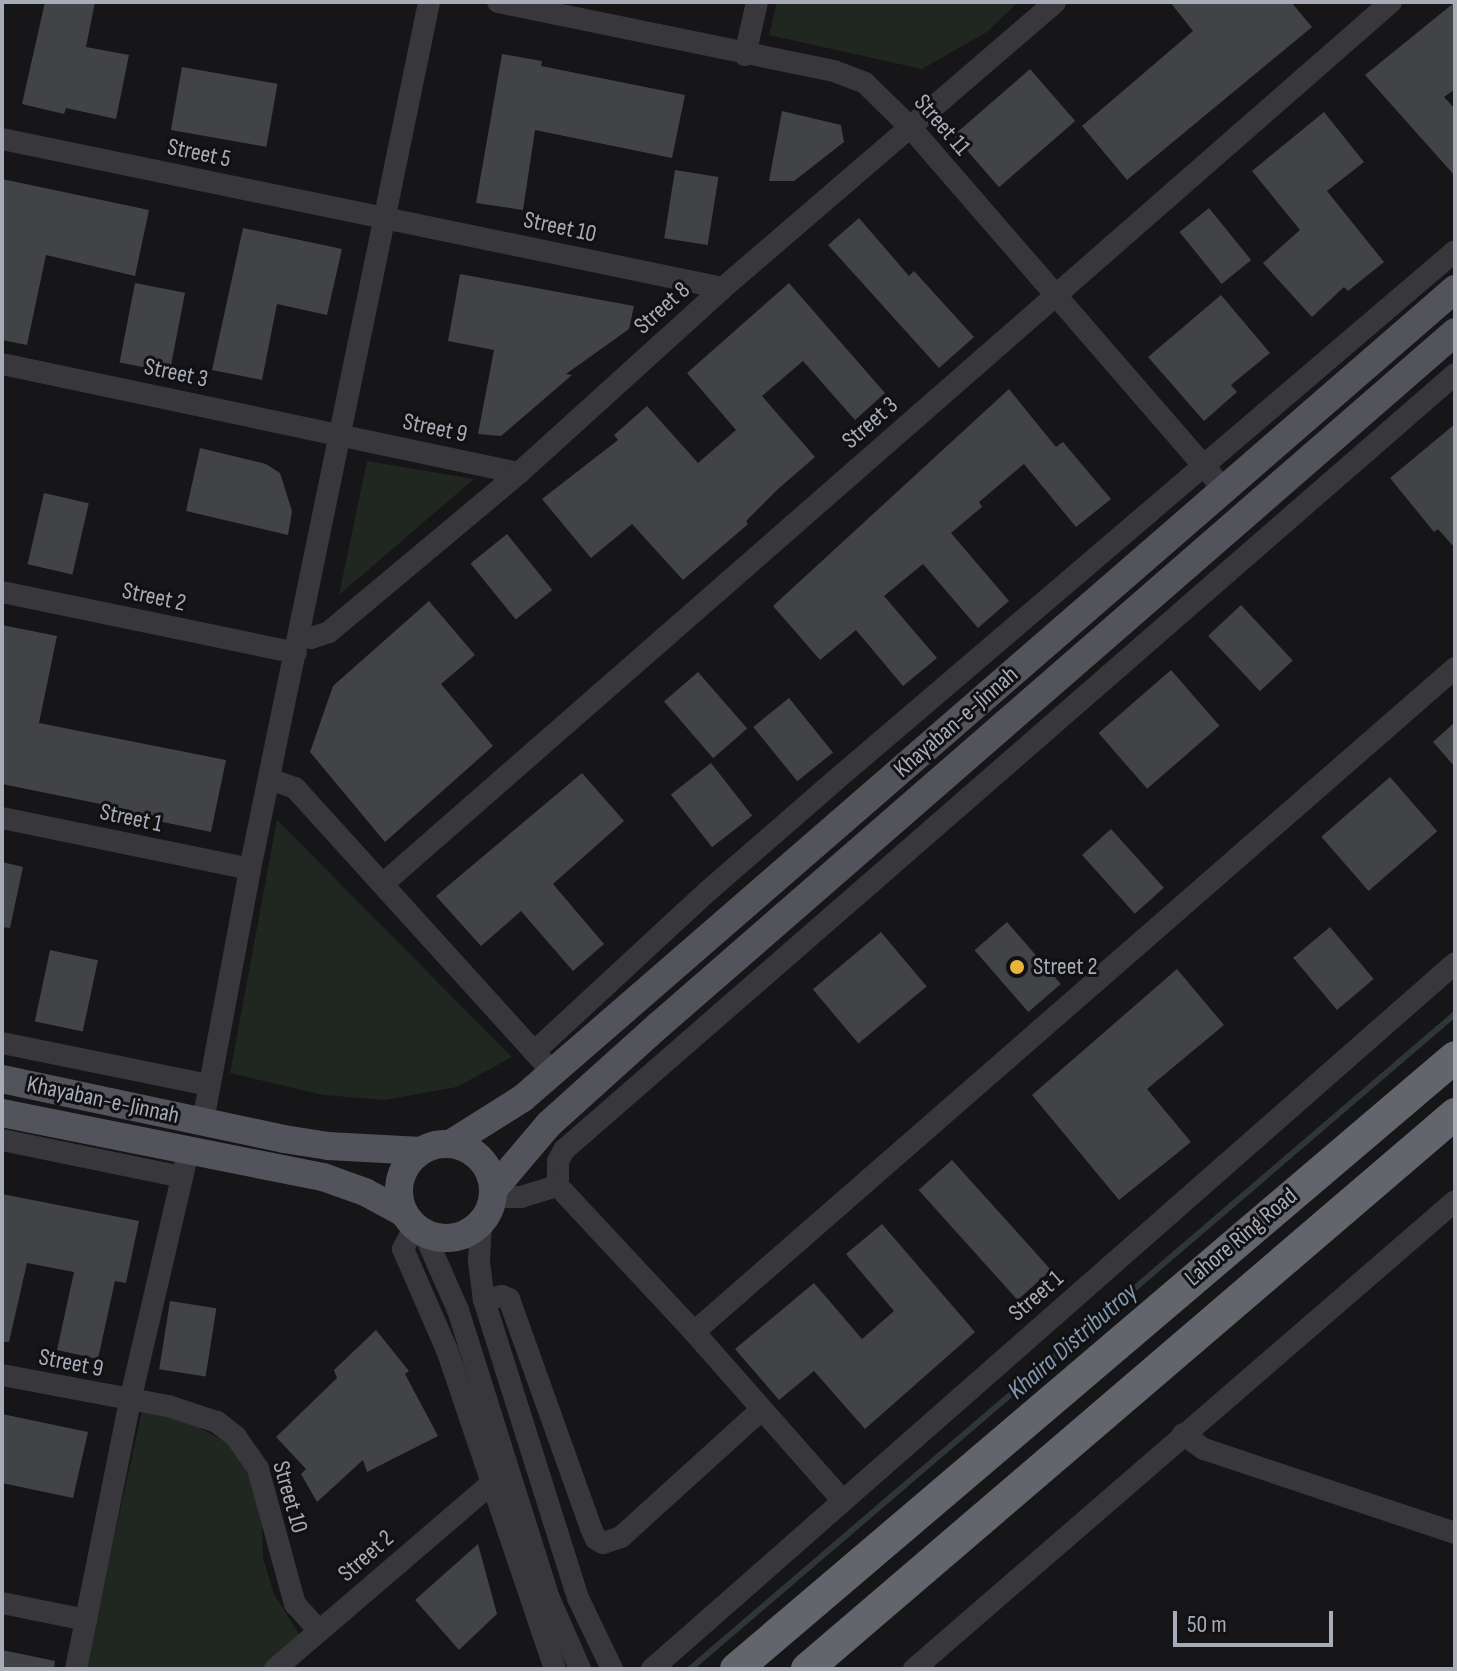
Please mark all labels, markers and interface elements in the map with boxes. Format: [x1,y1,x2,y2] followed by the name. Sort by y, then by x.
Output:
[908,89,976,161] street label: Street 11
[165,132,233,174] street label: Street 5
[521,205,599,249] street label: Street 10
[628,276,696,340] street label: Street 8
[141,352,211,394] street label: Street 3
[836,391,904,455] street label: Street 3
[400,407,470,449] street label: Street 9
[120,576,188,618] street label: Street 2
[888,660,1024,784] street label: Khayaban-e-Jinnah
[97,797,165,839] street label: Street 1
[1033,953,1097,981] place label: Street 2
[1008,958,1026,976] marker: Street 2
[24,1070,182,1130] street label: Khayaban-e-Jinnah
[1179,1182,1303,1292] street label: Lahore Ring Road
[1003,1265,1069,1327] street label: Street 1
[1002,1277,1144,1407] water label: Khaira Distributroy
[36,1343,106,1383] street label: Street 9
[266,1458,314,1536] street label: Street 10
[332,1524,400,1588] street label: Street 2
[1177,1595,1337,1645] scale bar
[1187,1610,1227,1639] text: 50 m

